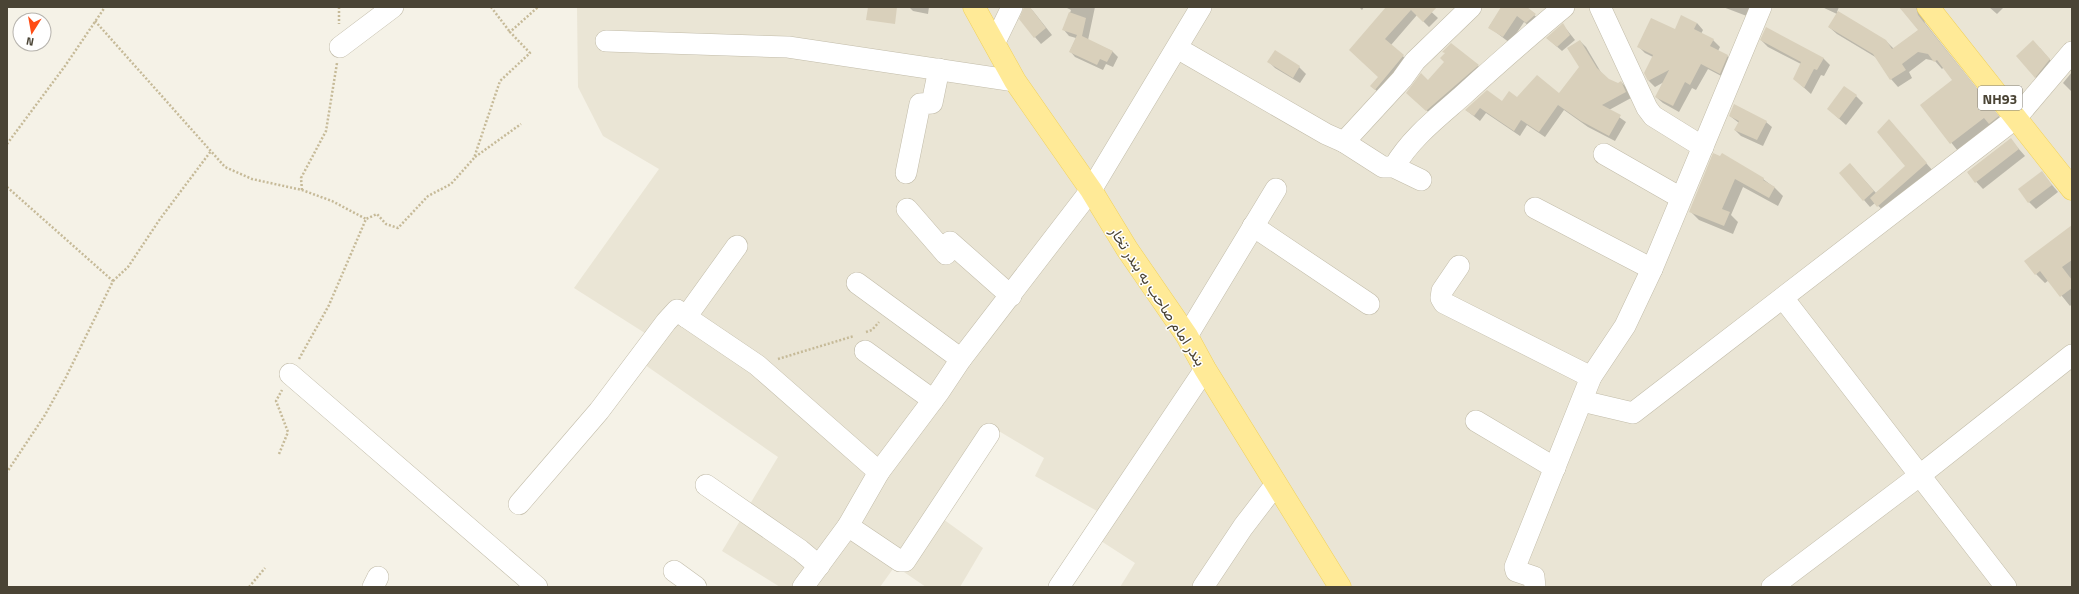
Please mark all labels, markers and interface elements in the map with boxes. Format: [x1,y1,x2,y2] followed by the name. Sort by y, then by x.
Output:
[12,12,52,52] north arrow
[25,33,35,50] text: N
[1978,86,2022,110] road number: NH93
[1104,221,1212,370] street label: بندر امام صاحب به بندر تخار

